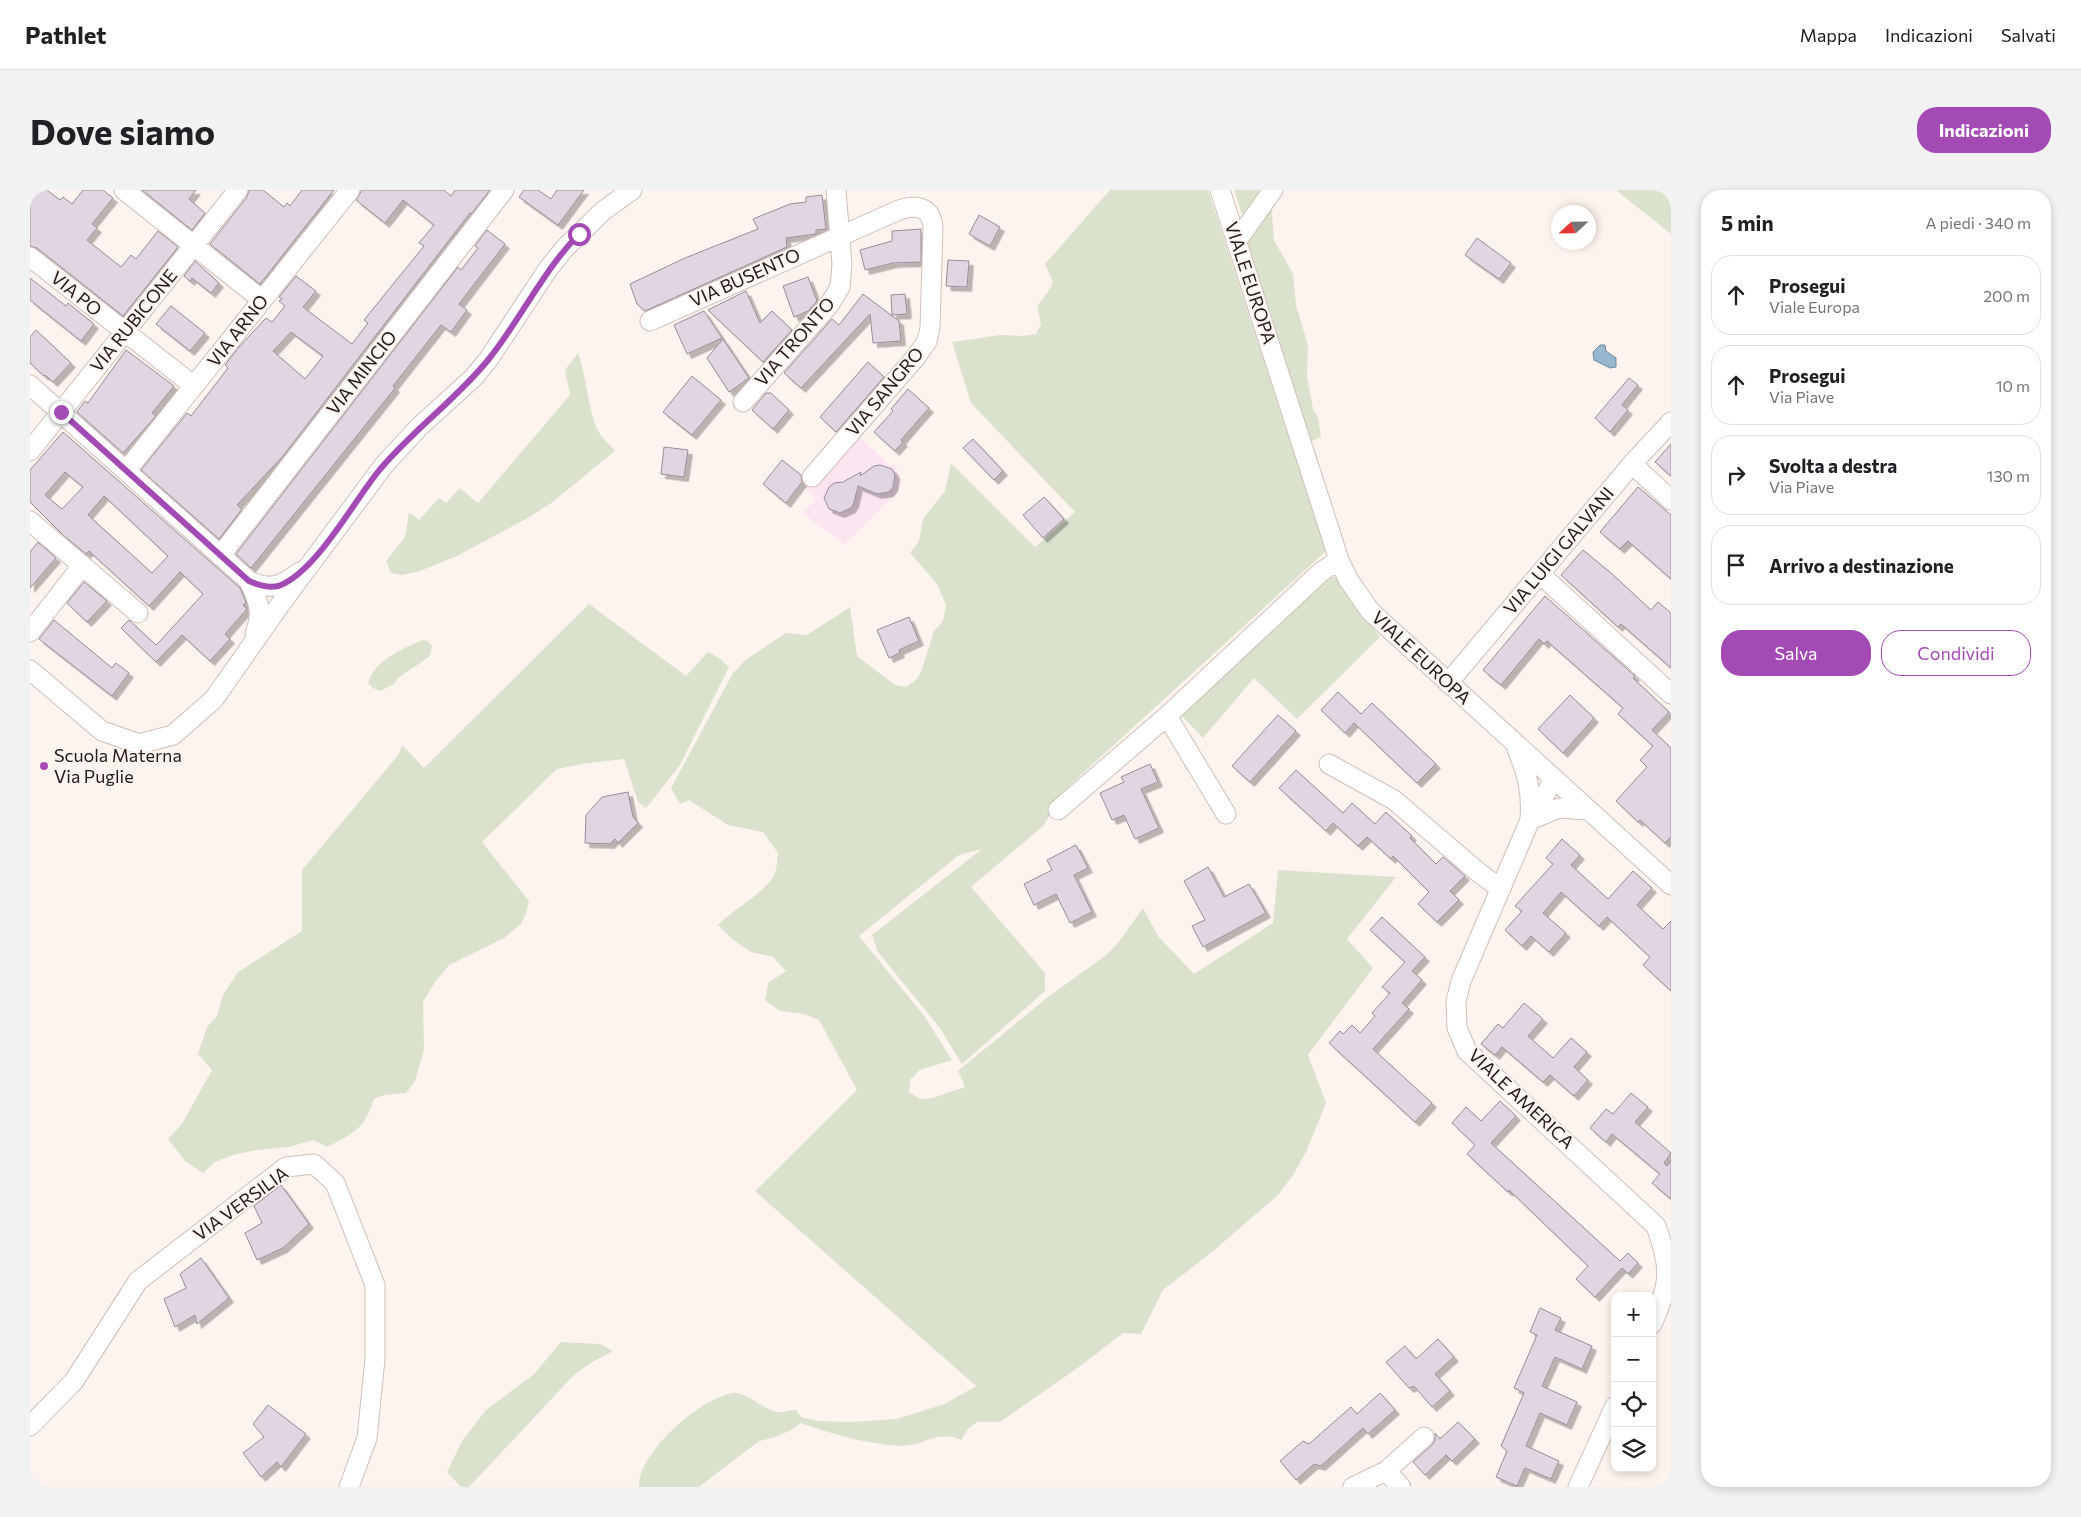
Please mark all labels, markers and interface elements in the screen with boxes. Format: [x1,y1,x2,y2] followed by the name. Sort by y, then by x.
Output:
[25,20,106,49] text: Pathlet
[1800,24,1857,46] text: Mappa
[1885,24,1973,46] text: Indicazioni
[2001,24,2056,46] text: Salvati
[1917,107,2051,153] button: Indicazioni
[30,109,215,152] text: Dove siamo
[1551,205,1596,250] north arrow
[1721,210,1774,235] text: 5 min
[1925,213,2031,232] text: A piedi · 340 m
[1221,219,1281,347] street label: VIALE EUROPA
[568,223,591,246] route start
[686,243,803,311] street label: VIA BUSENTO
[85,264,181,376] street label: VIA RUBICONE
[47,266,107,320] street label: VIA PO
[1769,274,1846,297] text: Prosegui
[1722,281,1750,309] icon: ahead
[1983,286,2030,305] text: 200 m
[202,290,272,371] street label: VIA ARNO
[750,292,839,390] street label: VIA TRONTO
[1769,297,1860,316] text: Viale Europa
[321,326,401,419] street label: VIA MINCIO
[841,342,928,440] street label: VIA SANGRO
[1769,364,1846,387] text: Prosegui
[1722,371,1750,399] icon: ahead
[1996,376,2030,395] text: 10 m
[1769,387,1834,406] text: Via Piave
[50,401,73,424] route end
[1769,454,1897,477] text: Svolta a destra
[1722,461,1750,489] icon: right
[1987,466,2030,485] text: 130 m
[1769,477,1834,496] text: Via Piave
[1498,482,1618,619] street label: VIA LUIGI GALVANI
[1722,551,1750,579] icon: arrive
[1769,554,1954,577] text: Arrivo a destinazione
[1368,606,1476,709] street label: VIALE EUROPA
[1721,630,1871,676] button: Salva
[1881,630,2031,676] button: Condividi
[54,744,182,787] place label: Scuola Materna Via Puglie
[38,760,50,772] marker: Scuola Materna Via Puglie
[1464,1044,1579,1153] street label: VIALE AMERICA
[189,1161,292,1245] street label: VIA VERSILIA
[1611,1292,1656,1472] map controls
[1611,1292,1656,1337] button: +
[1611,1337,1656,1382] button: −
[1611,1382,1656,1427] button: locate
[1611,1427,1656,1472] button: layers

